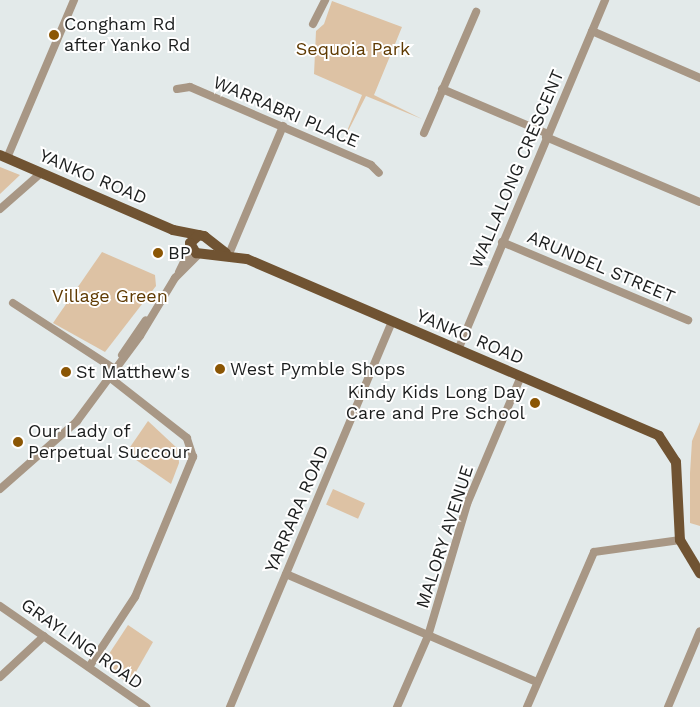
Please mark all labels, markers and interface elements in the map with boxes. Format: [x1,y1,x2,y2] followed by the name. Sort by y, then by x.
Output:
[64,14,192,56] place label: Congham Rd after Yanko Rd
[48,29,60,41] marker: Congham Rd after Yanko Rd
[296,38,410,60] park label: Sequoia Park
[465,67,569,271] street label: WALLALONG CRESCENT
[210,71,362,153] street label: WARRABRI PLACE
[36,145,150,209] street label: YANKO ROAD
[524,226,678,308] street label: ARUNDEL STREET
[168,242,191,264] place label: BP
[152,247,164,259] marker: BP
[52,285,168,307] park label: Village Green
[413,305,527,369] street label: YANKO ROAD
[230,358,405,380] place label: West Pymble Shops
[76,361,190,383] place label: St Matthew's
[214,363,226,375] marker: West Pymble Shops
[60,366,72,378] marker: St Matthew's
[346,382,525,424] place label: Kindy Kids Long Day Care and Pre School
[529,397,541,409] marker: Kindy Kids Long Day Care and Pre School
[28,421,190,464] place label: Our Lady of Perpetual Succour
[12,436,24,448] marker: Our Lady of Perpetual Succour
[260,442,334,576] street label: YARRARA ROAD
[411,462,479,612] street label: MALORY AVENUE
[17,594,147,694] street label: GRAYLING ROAD

